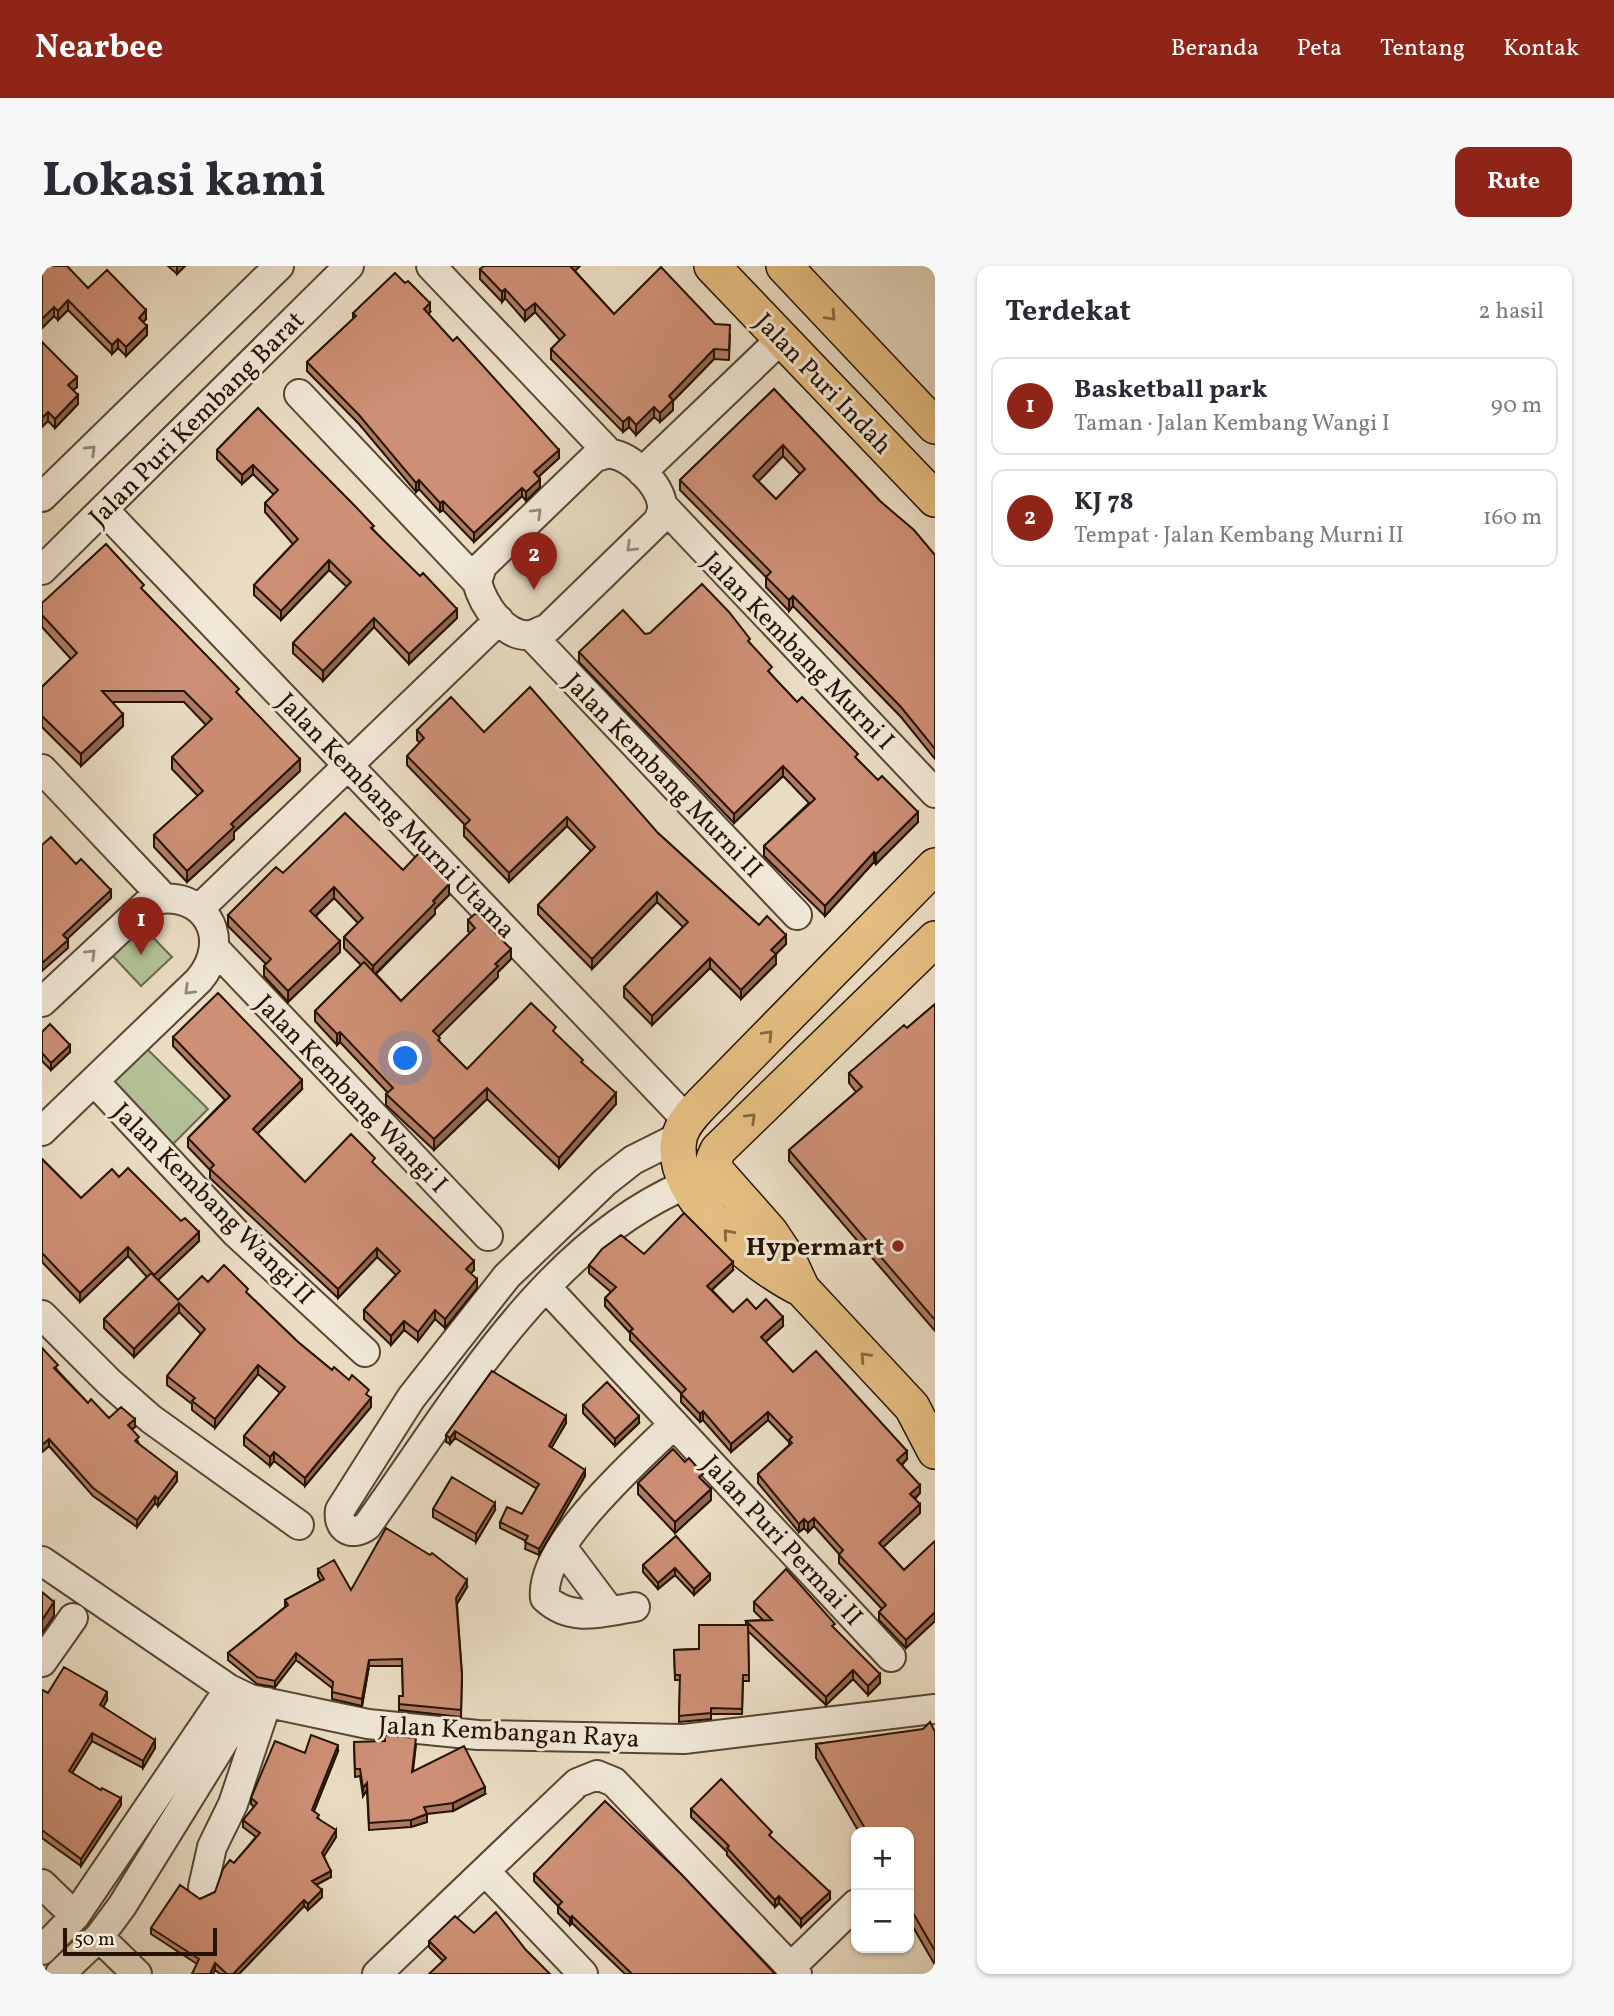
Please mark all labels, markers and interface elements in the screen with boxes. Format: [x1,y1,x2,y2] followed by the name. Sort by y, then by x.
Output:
[35,26,163,72] text: Nearbee
[1171,32,1259,66] text: Beranda
[1297,32,1342,66] text: Peta
[1380,32,1465,66] text: Tentang
[1503,32,1579,66] text: Kontak
[1455,147,1572,217] button: Rute
[42,148,326,217] text: Lokasi kami
[1005,291,1131,333] text: Terdekat
[1478,296,1544,328] text: 2 hasil
[82,304,313,535] street label: Jalan Puri Kembang Barat
[746,306,900,463] street label: Jalan Puri Indah
[823,308,835,321] one-way arrow
[1074,372,1267,408] text: Basketball park
[1025,390,1035,422] text: 1
[1491,390,1542,422] text: 90 m
[1074,408,1390,440] text: Taman · Jalan Kembang Wangi I
[83,446,96,459] one-way arrow
[1074,484,1134,520] text: KJ 78
[1024,502,1036,534] text: 2
[1483,502,1542,534] text: 160 m
[529,509,542,522] one-way arrow
[1074,520,1404,552] text: Tempat · Jalan Kembang Murni II
[511,532,557,590] pin: 2
[626,539,639,552] one-way arrow
[693,544,902,759] street label: Jalan Kembang Murni I
[555,666,770,887] street label: Jalan Kembang Murni II
[268,685,523,947] street label: Jalan Kembang Murni Utama
[118,897,164,955] pin: 1
[83,950,96,963] one-way arrow
[184,981,197,994] one-way arrow
[246,987,455,1202] street label: Jalan Kembang Wangi I
[760,1030,773,1043] one-way arrow
[388,1041,422,1075] your location
[103,1095,322,1314] street label: Jalan Kembang Wangi II
[743,1113,756,1126] one-way arrow
[724,1229,736,1242] one-way arrow
[746,1230,884,1266] place label: Hypermart
[890,1238,906,1254] marker: Hypermart
[861,1352,874,1365] one-way arrow
[693,1448,870,1635] street label: Jalan Puri Permai II
[377,1708,640,1758] street label: Jalan Kembangan Raya
[851,1827,914,1953] map controls
[851,1827,914,1890] button: +
[851,1890,914,1953] button: −
[63,1925,217,1957] scale bar
[74,1927,115,1953] text: 50 m

